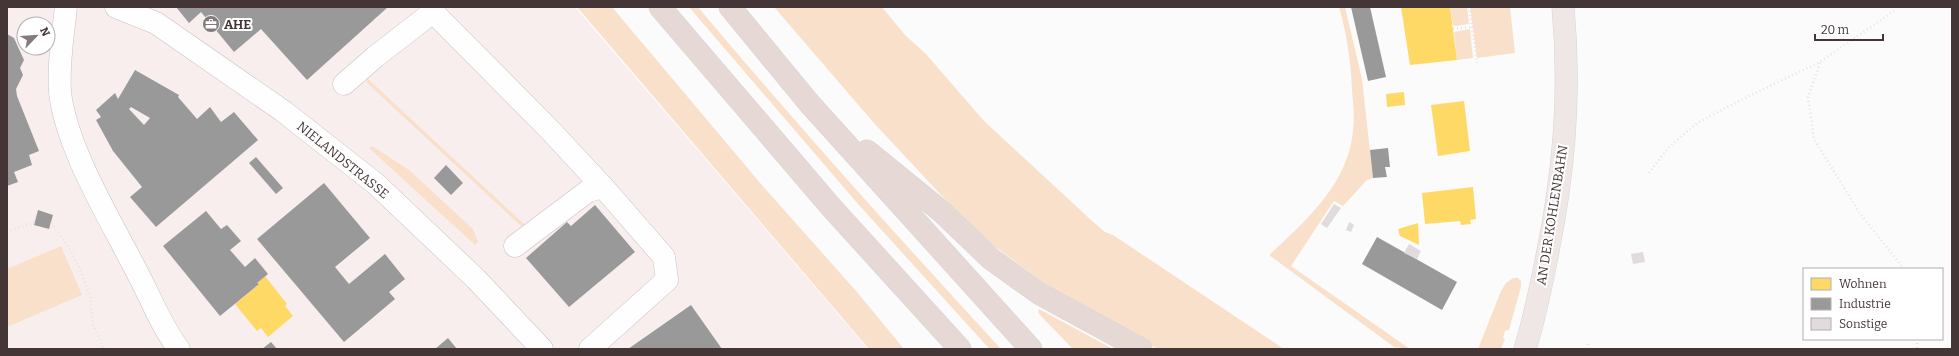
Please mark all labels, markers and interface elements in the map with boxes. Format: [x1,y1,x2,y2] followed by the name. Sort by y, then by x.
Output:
[201,14,221,34] office icon: AHE
[16,16,56,56] north arrow
[1815,16,1883,42] scale bar
[224,17,251,32] place label: AHE
[1821,23,1850,37] text: 20 m
[37,25,53,39] text: N
[294,118,392,202] street label: NIELANDSTRASSE
[1534,144,1570,286] street label: AN DER KOHLENBAHN
[1803,268,1943,340] legend
[1839,277,1887,291] text: Wohnen
[1839,297,1891,311] text: Industrie
[1839,317,1887,331] text: Sonstige

